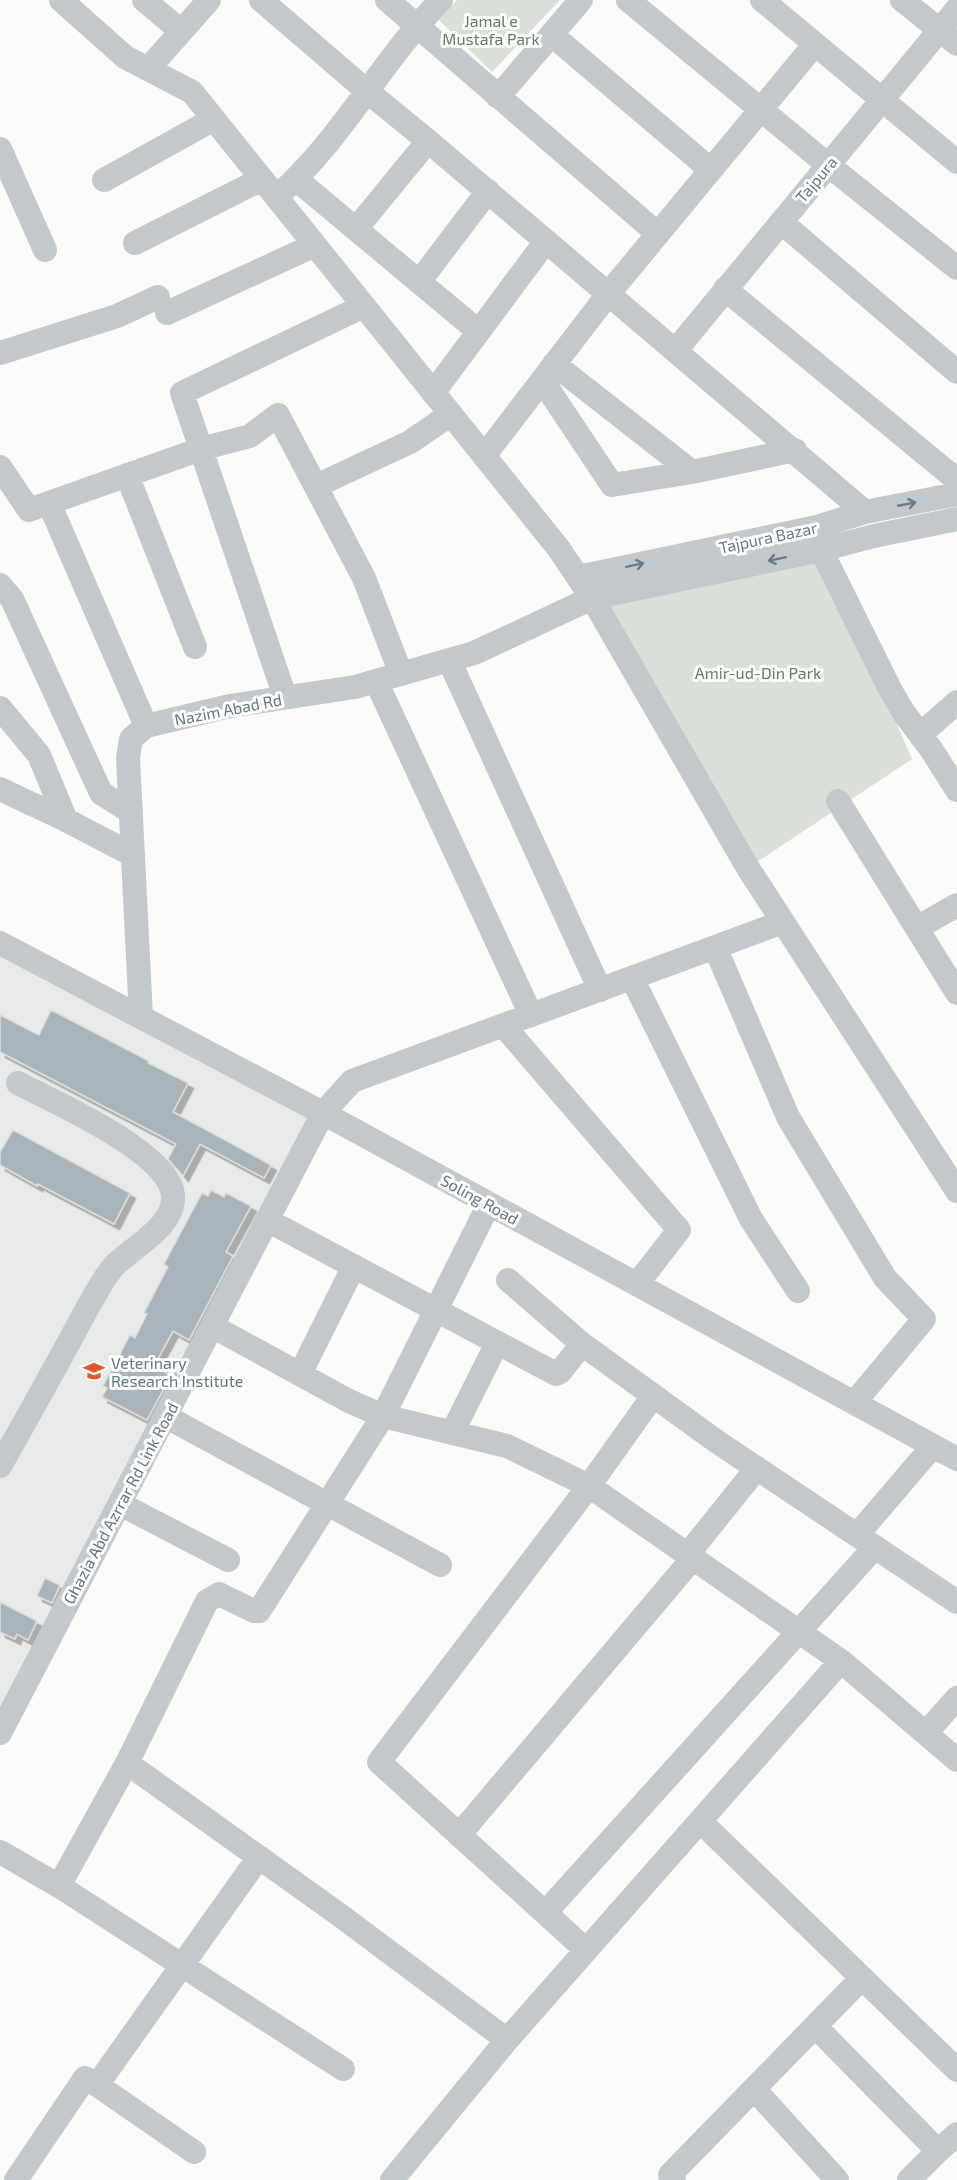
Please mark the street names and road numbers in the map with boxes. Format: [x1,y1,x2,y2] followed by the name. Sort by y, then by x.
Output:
[791,152,841,207] street label: Tajpura
[717,517,820,558] street label: Tajpura Bazar
[173,689,283,729] street label: Nazim Abad Rd
[438,1170,522,1228] street label: Soling Road
[59,1399,181,1607] street label: Ghazia Abd Azrrar Rd Link Road

